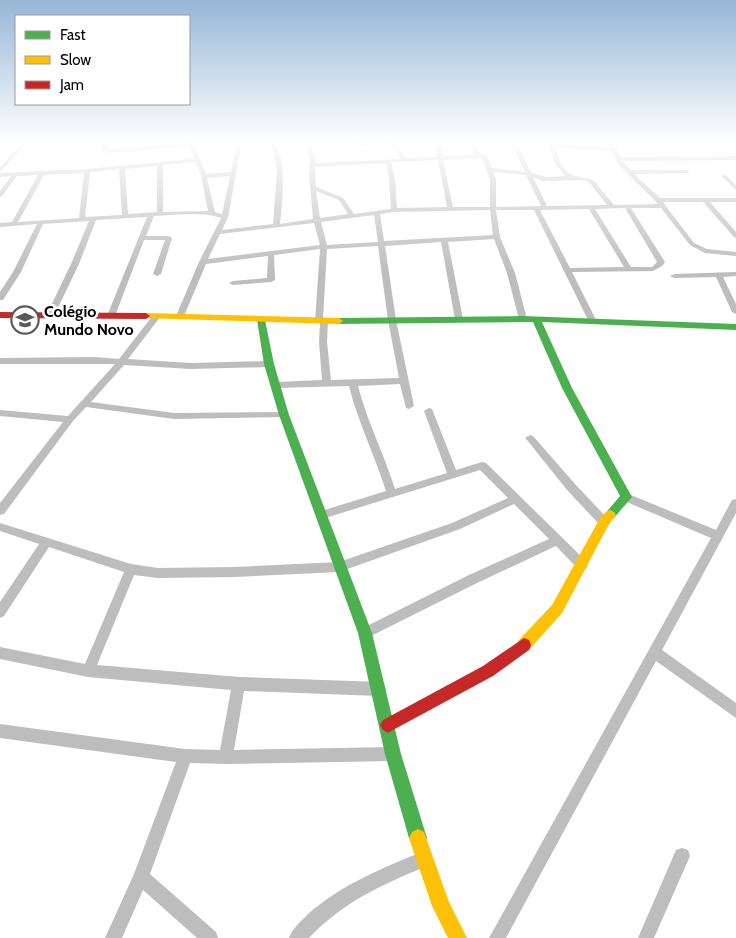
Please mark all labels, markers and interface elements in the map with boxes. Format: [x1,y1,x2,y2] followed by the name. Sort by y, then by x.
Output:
[15,15,190,105] legend
[60,26,85,44] text: Fast
[60,51,91,69] text: Slow
[59,76,84,94] text: Jam
[44,302,134,339] place label: Colégio Mundo Novo
[10,305,40,335] school or university icon: Colégio Mundo Novo

